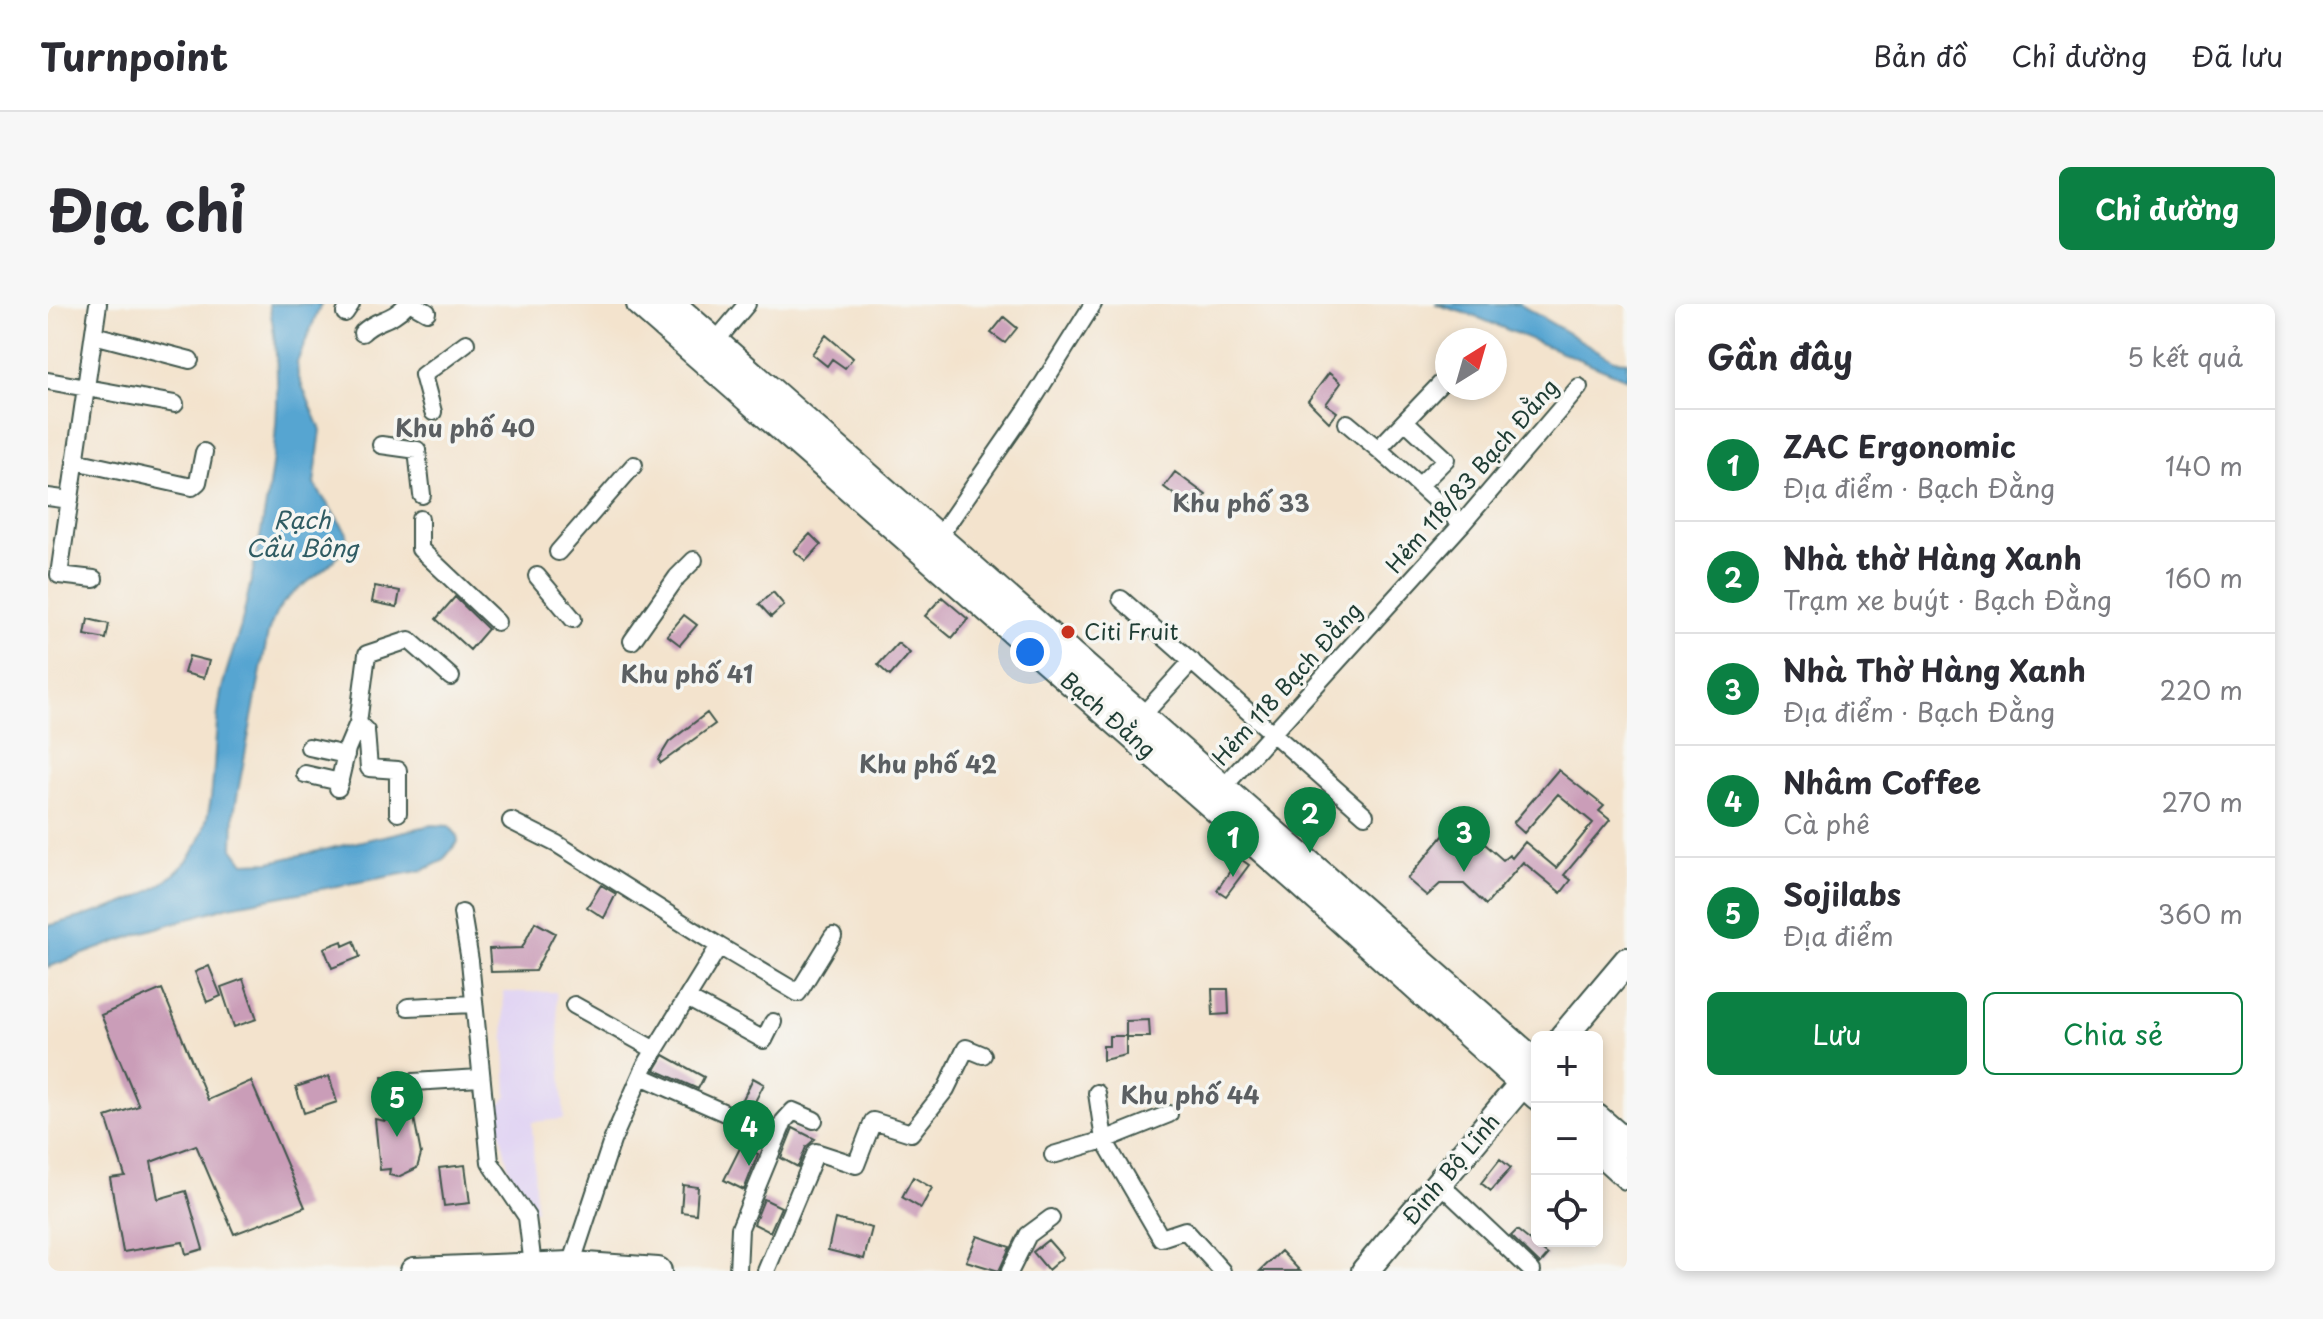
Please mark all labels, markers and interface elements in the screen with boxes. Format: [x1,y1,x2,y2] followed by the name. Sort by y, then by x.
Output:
[40,27,228,84] text: Turnpoint
[1873,34,1967,77] text: Bản đồ
[2011,34,2147,77] text: Chỉ đường
[2191,34,2283,77] text: Đã lưu
[48,166,245,251] text: Địa chỉ
[2059,167,2275,250] button: Chỉ đường
[1435,328,1507,400] north arrow
[1707,330,1853,382] text: Gần đây
[2127,337,2243,376] text: 5 kết quả
[1377,371,1565,580] street label: Hẻm 118/83 Bạch Đằng
[395,409,535,445] district label: Khu phố 40
[1783,423,2016,468] text: ZAC Ergonomic
[1727,446,1739,485] text: 1
[2165,446,2243,485] text: 140 m
[1783,468,2055,507] text: Địa điểm · Bạch Đằng
[1172,484,1310,520] district label: Khu phố 33
[246,501,360,565] water label: Rạch Cầu Bông
[1783,535,2082,580] text: Nhà thờ Hàng Xanh
[1724,558,1742,597] text: 2
[2165,558,2243,597] text: 160 m
[1783,580,2112,619] text: Trạm xe buýt · Bạch Đằng
[1203,594,1368,772] street label: Hẻm 118 Bạch Đằng
[1084,614,1178,647] place label: Citi Fruit
[1059,623,1077,641] marker: Citi Fruit
[1010,632,1050,672] your location
[1783,647,2086,692] text: Nhà Thờ Hàng Xanh
[621,655,753,691] district label: Khu phố 41
[1054,663,1164,765] street label: Bạch Đằng
[1724,670,1742,709] text: 3
[2159,670,2243,709] text: 220 m
[1783,692,2055,731] text: Địa điểm · Bạch Đằng
[859,745,997,781] district label: Khu phố 42
[1783,759,1981,804] text: Nhâm Coffee
[1724,782,1742,821] text: 4
[2162,782,2243,821] text: 270 m
[1284,787,1336,853] pin: 2
[1783,804,1870,843] text: Cà phê
[1438,806,1490,872] pin: 3
[1207,811,1259,877] pin: 1
[1783,871,1901,916] text: Sojilabs
[1725,894,1741,933] text: 5
[2158,894,2243,933] text: 360 m
[1783,916,1894,955] text: Địa điểm
[1707,992,1967,1075] button: Lưu
[1983,992,2243,1075] button: Chia sẻ
[1531,1031,1603,1247] map controls
[1531,1031,1603,1103] button: +
[371,1071,423,1137] pin: 5
[1120,1076,1260,1112] district label: Khu phố 44
[723,1100,775,1166] pin: 4
[1531,1103,1603,1175] button: −
[1393,1105,1506,1231] street label: Đinh Bộ Lĩnh
[1531,1175,1603,1247] button: locate

